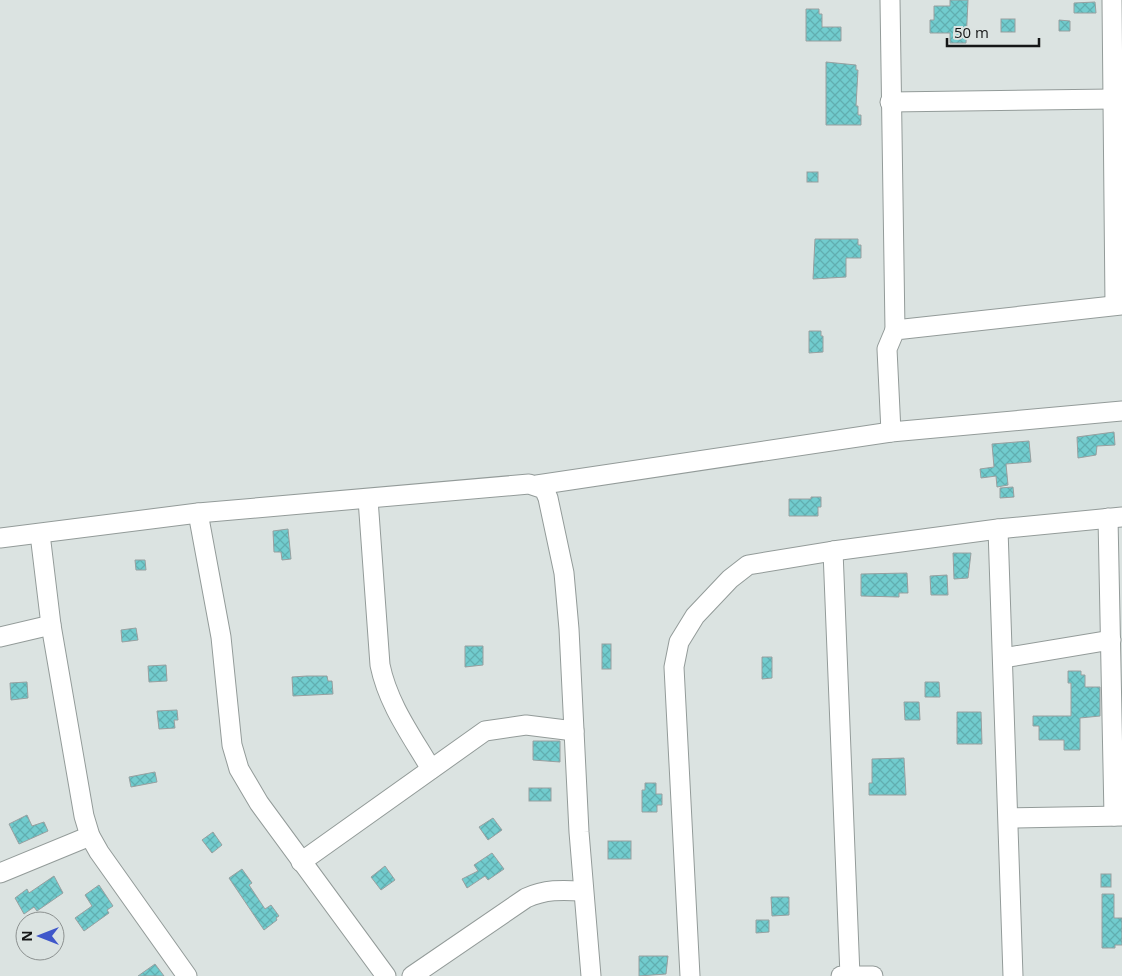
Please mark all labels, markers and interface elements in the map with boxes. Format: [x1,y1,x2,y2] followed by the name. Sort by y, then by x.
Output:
[947,15,1040,47] scale bar
[954,22,989,42] text: 50 m
[15,911,65,961] north arrow
[17,930,36,942] text: N

